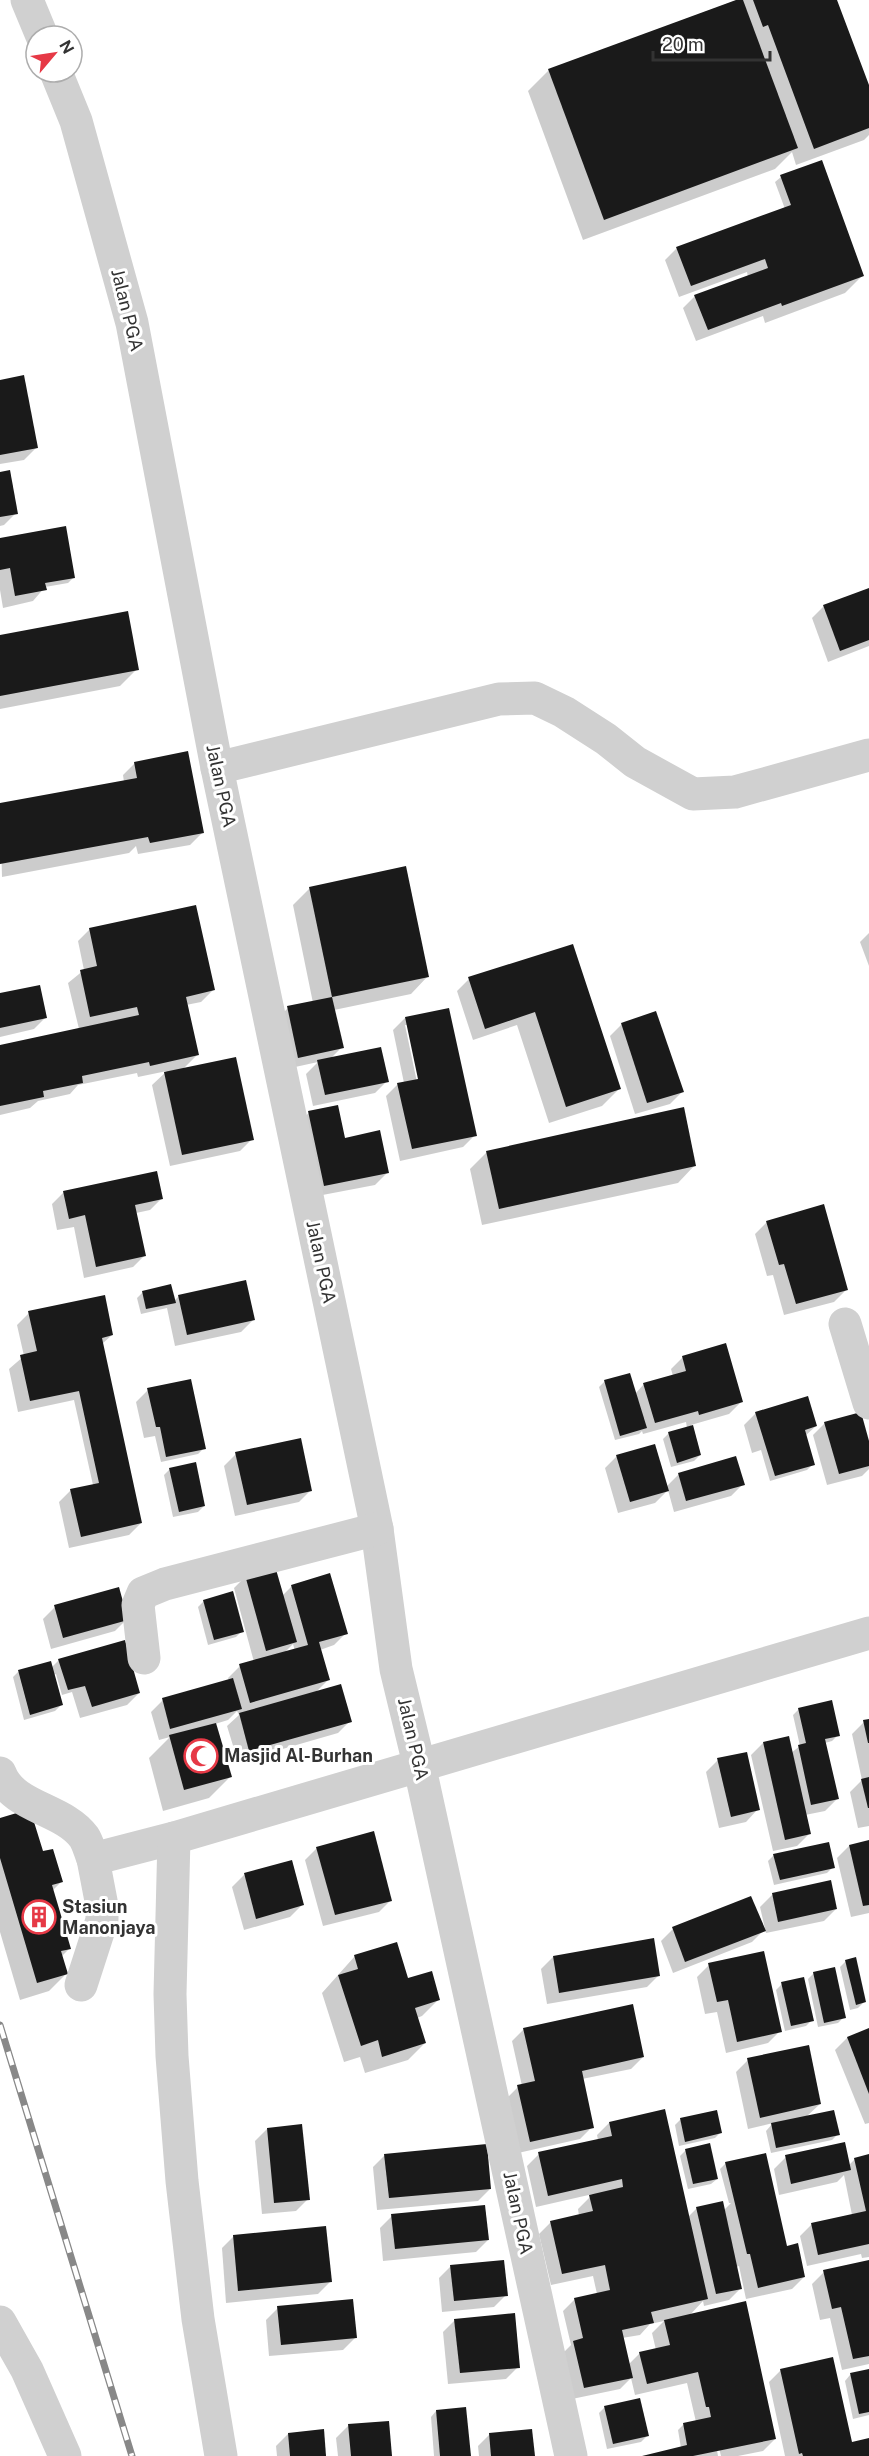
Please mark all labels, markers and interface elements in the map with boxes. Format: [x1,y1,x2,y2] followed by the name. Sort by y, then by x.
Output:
[24,24,84,84] north arrow
[653,24,770,62] scale bar
[662,34,704,55] text: 20 m
[55,37,78,57] text: N
[107,266,148,354] street label: Jalan PGA
[202,742,241,830] street label: Jalan PGA
[302,1218,341,1306] street label: Jalan PGA
[394,1695,433,1783] street label: Jalan PGA
[183,1738,219,1774] mosque icon: Masjid Al-Burhan
[224,1745,373,1766] place label: Masjid Al-Burhan
[62,1896,155,1938] place label: Stasiun Manonjaya
[21,1899,57,1935] building icon: Stasiun Manonjaya
[499,2169,538,2257] street label: Jalan PGA

